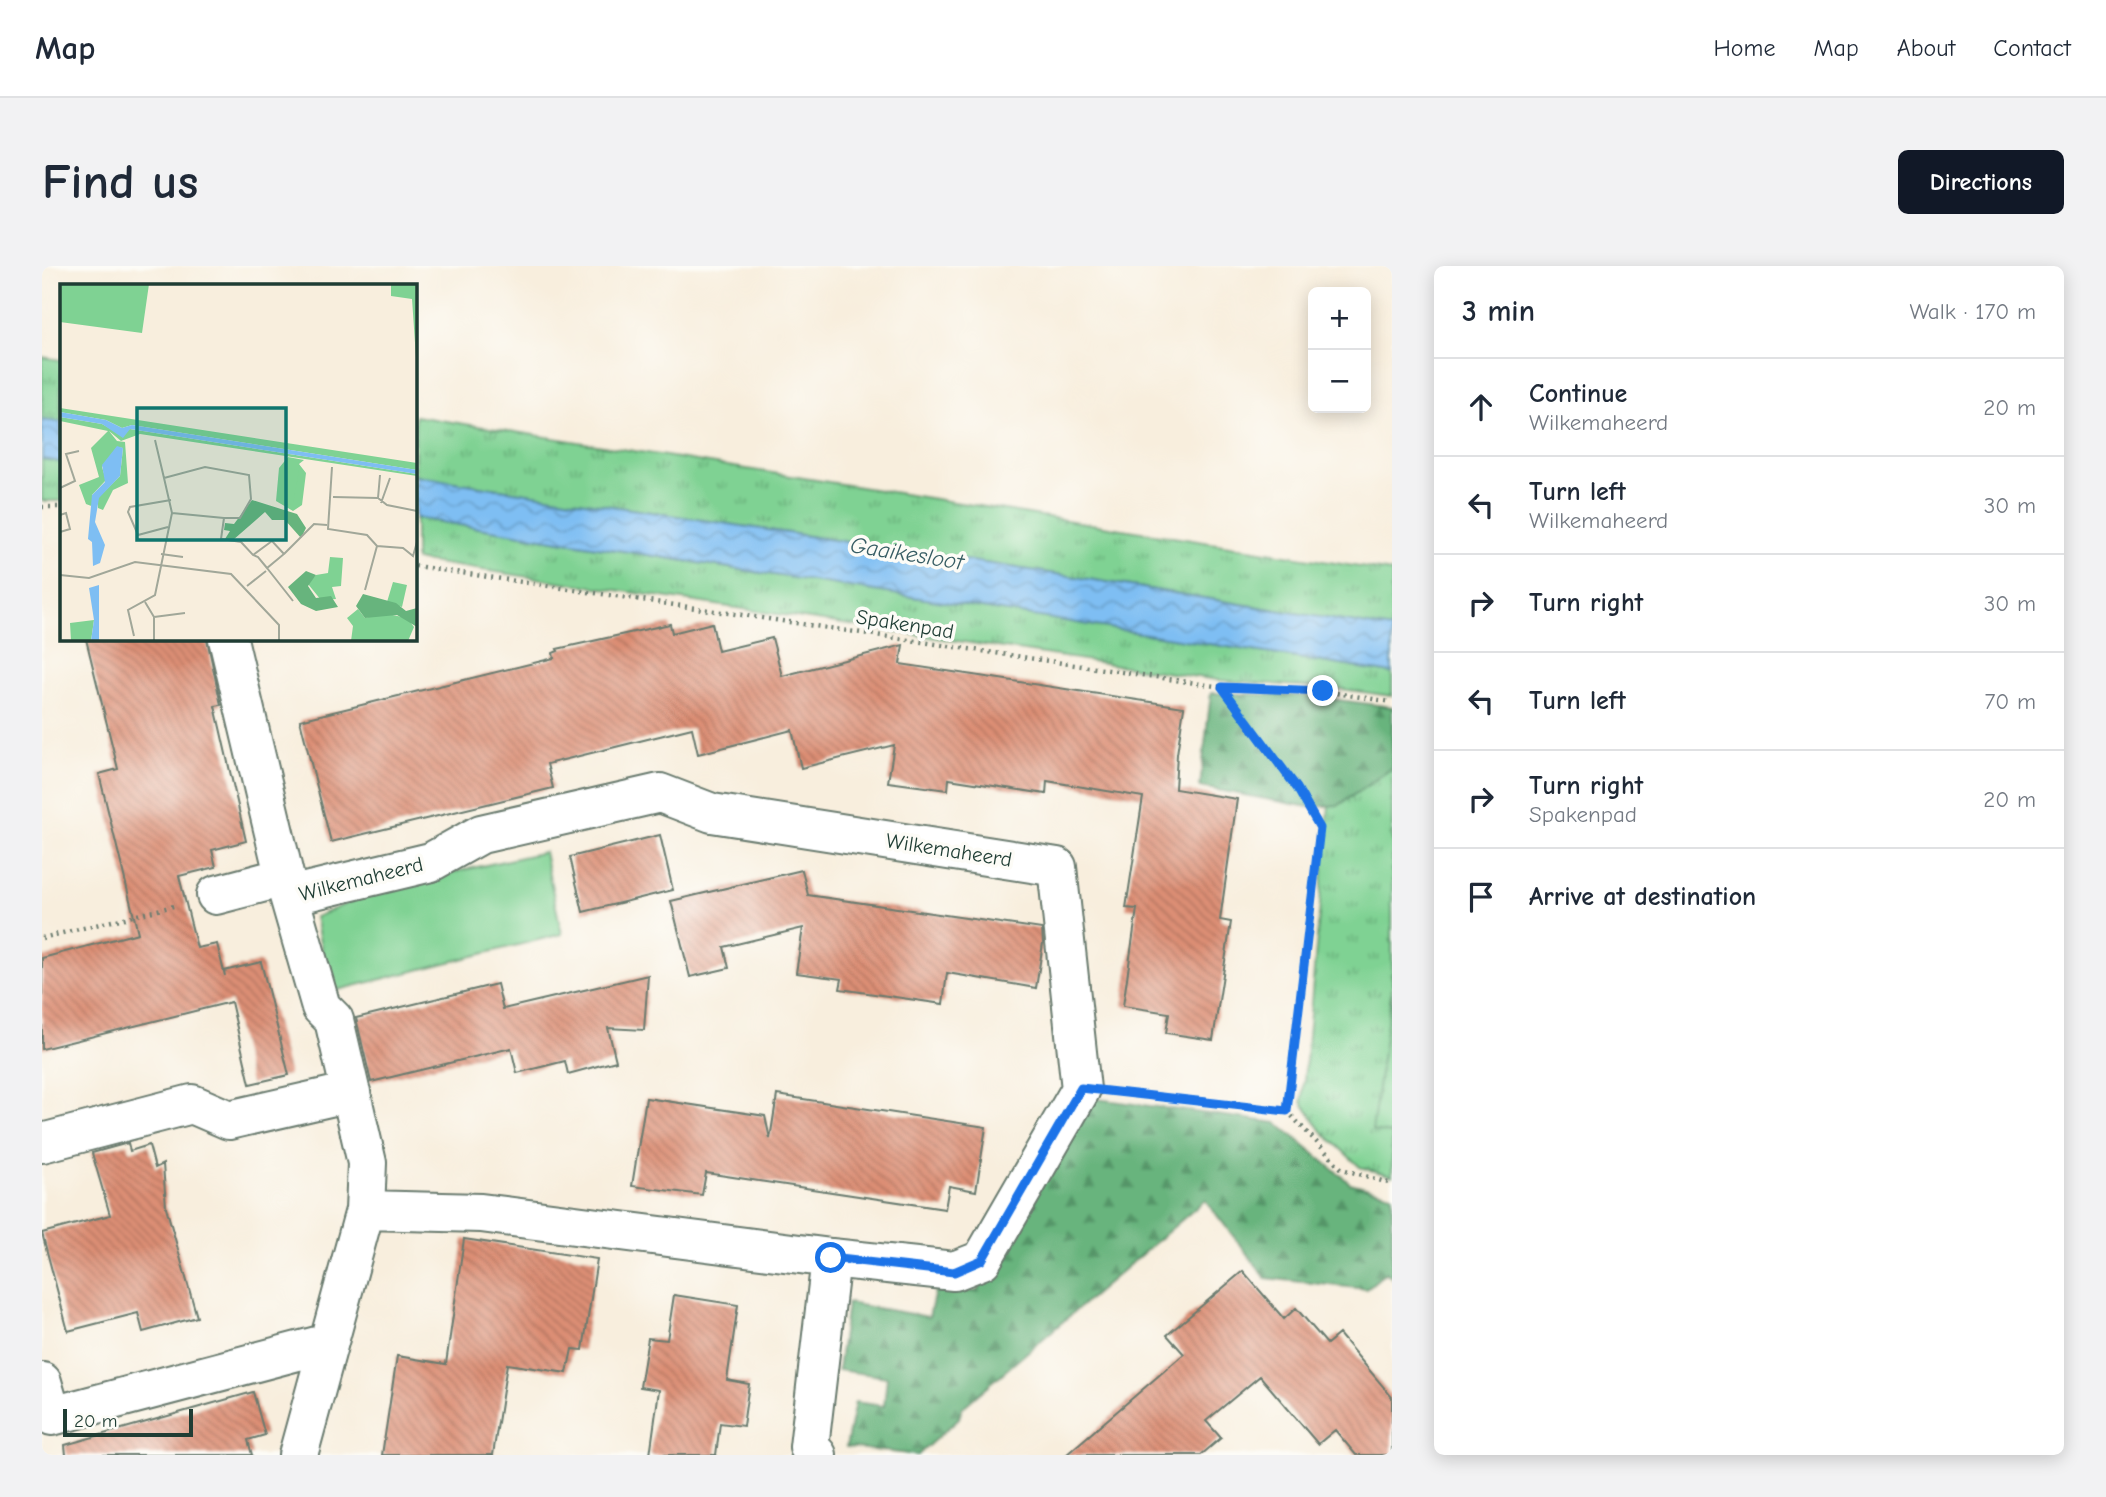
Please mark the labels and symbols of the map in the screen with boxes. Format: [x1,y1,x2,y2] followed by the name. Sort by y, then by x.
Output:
[60,284,416,640] inset map
[848,531,967,576] water label: Gaaikesloot
[854,604,956,644] street label: Spakenpad
[1307,675,1338,706] route end
[884,828,1014,872] street label: Wilkemaheerd
[296,852,426,906] street label: Wilkemaheerd
[815,1242,846,1273] route start
[63,1406,192,1438] scale bar

